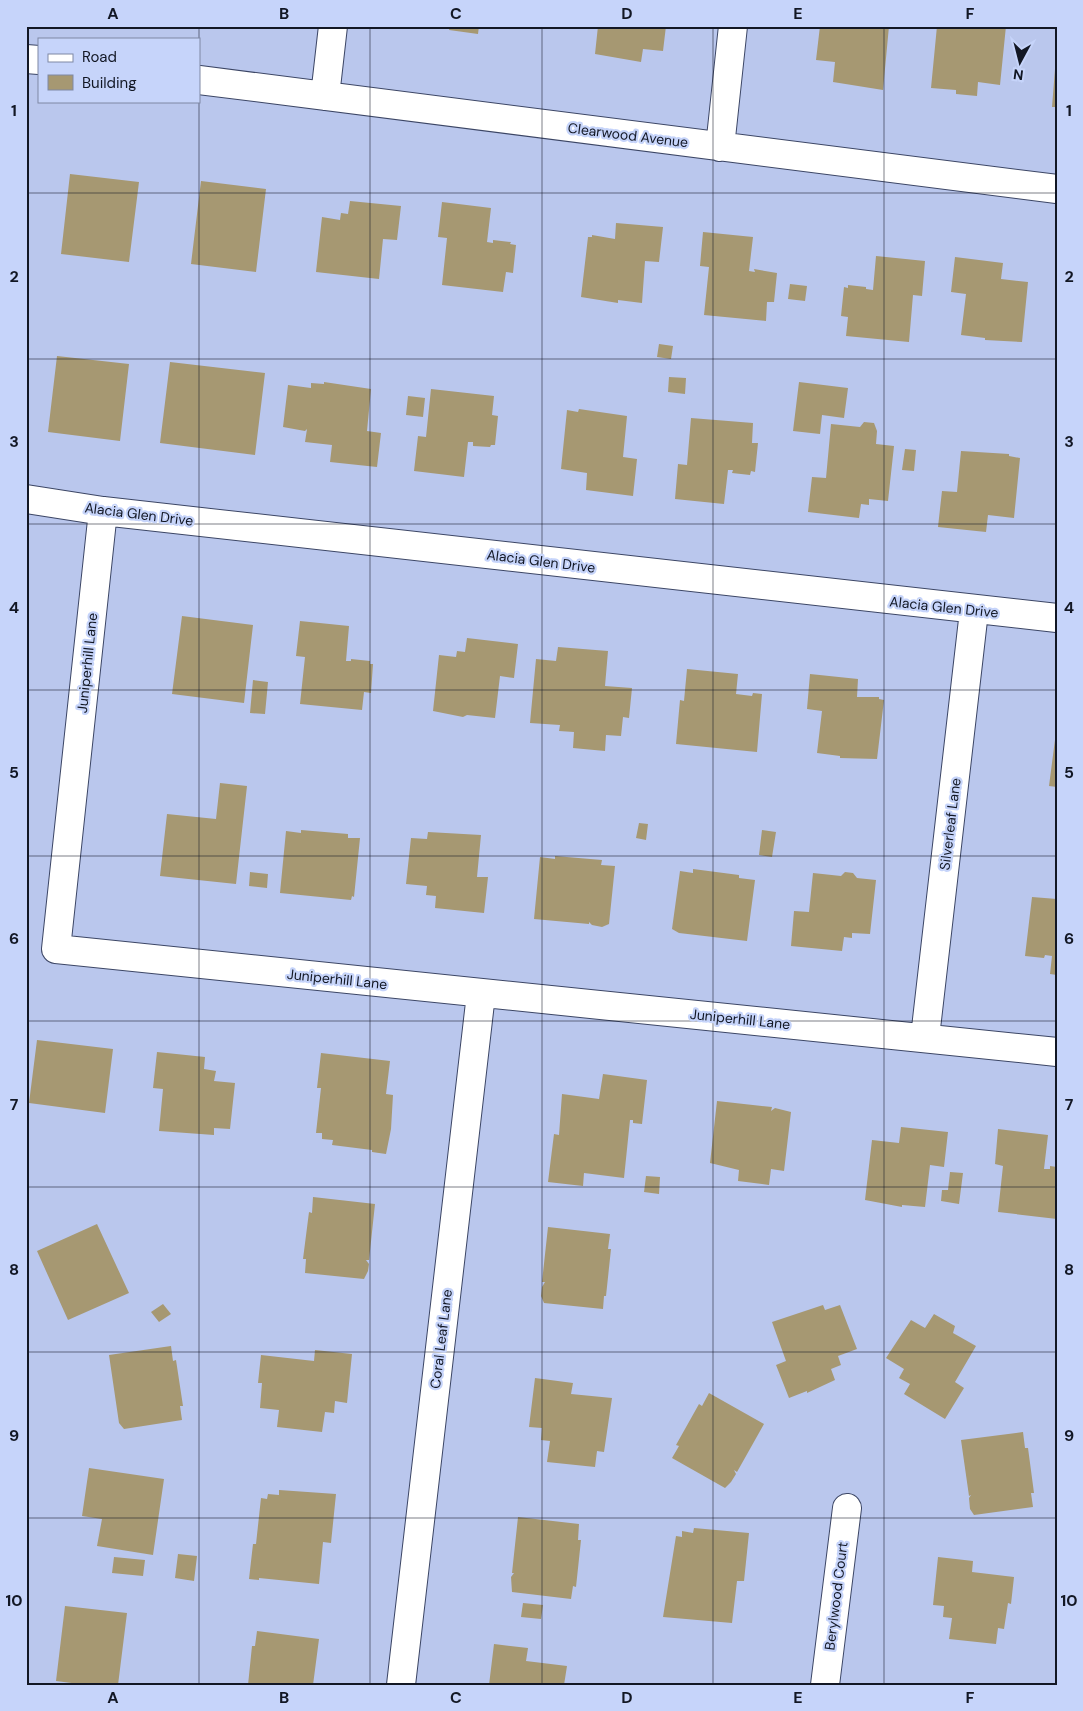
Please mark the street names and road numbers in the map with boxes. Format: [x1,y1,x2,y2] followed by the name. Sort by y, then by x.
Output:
[567,119,689,151] street label: Clearwood Avenue
[84,498,194,530] street label: Alacia Glen Drive
[486,545,596,577] street label: Alacia Glen Drive
[889,592,999,622] street label: Alacia Glen Drive
[73,612,101,714] street label: Juniperhill Lane
[935,777,965,871] street label: Silverleaf Lane
[286,965,388,993] street label: Juniperhill Lane
[689,1005,791,1033] street label: Juniperhill Lane
[426,1288,456,1390] street label: Coral Leaf Lane
[820,1541,852,1651] street label: Berylwood Court

